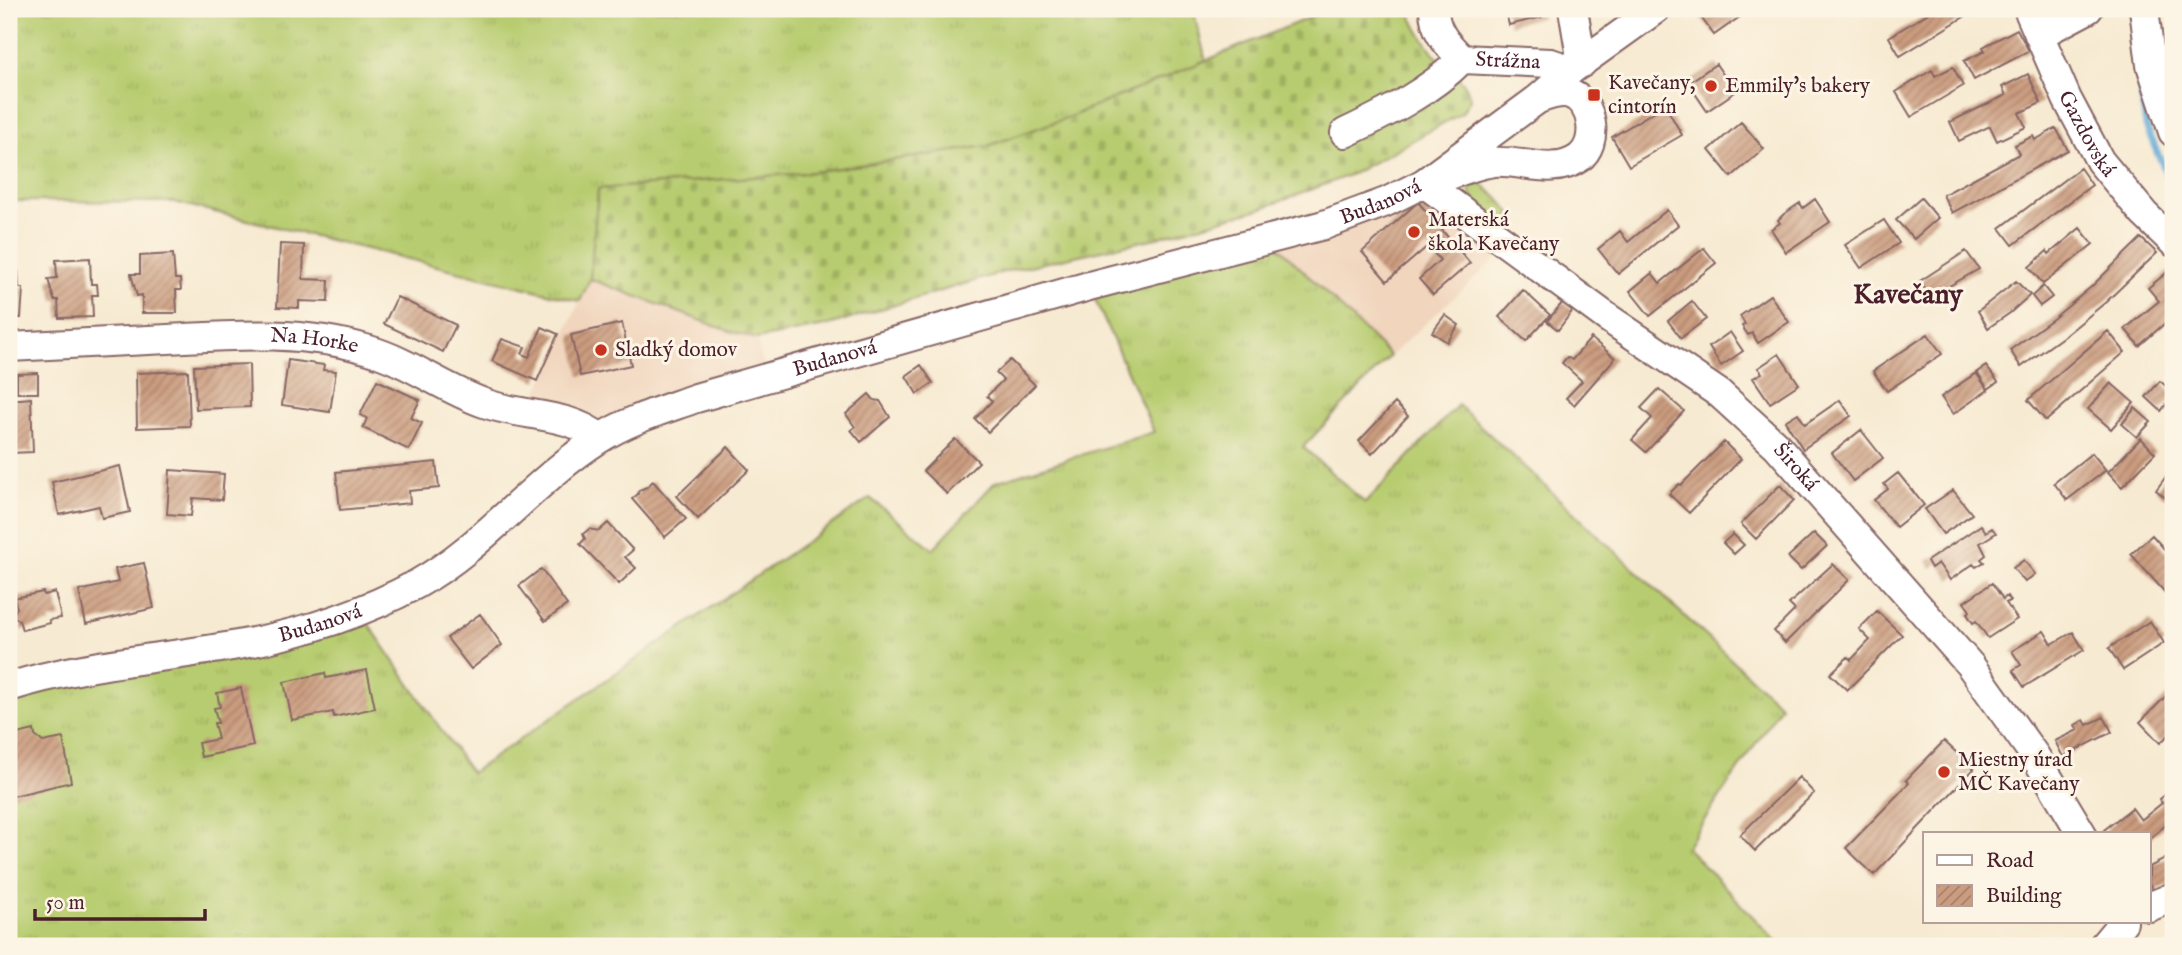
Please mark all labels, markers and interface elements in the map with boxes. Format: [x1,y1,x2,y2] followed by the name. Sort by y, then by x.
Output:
[1475,46,1542,76] street label: Strážna
[1608,70,1695,121] place label: Kavečany, cintorín
[1725,73,1871,100] place label: Emmily's bakery
[1703,78,1719,94] marker: Emmily's bakery
[2052,86,2122,184] street label: Gazdovská
[1586,87,1602,103] marker: Kavečany, cintorín
[1336,173,1427,231] street label: Budanová
[1428,207,1560,258] place label: Materská škola Kavečany
[1406,224,1422,240] marker: Materská škola Kavečany
[1853,278,1964,313] district label: Kavečany
[270,322,362,360] street label: Na Horke
[790,333,881,383] street label: Budanová
[615,337,738,364] place label: Sladký domov
[593,342,609,358] marker: Sladký domov
[1767,437,1825,498] street label: Široká
[276,597,367,649] street label: Budanová
[1958,747,2080,798] place label: Miestny úrad MČ Kavečany
[1936,764,1952,780] marker: Miestny úrad MČ Kavečany
[1923,832,2150,923] legend
[1986,848,2034,875] text: Road
[35,878,205,922] scale bar
[1986,883,2062,910] text: Building
[46,890,85,917] text: 50 m

